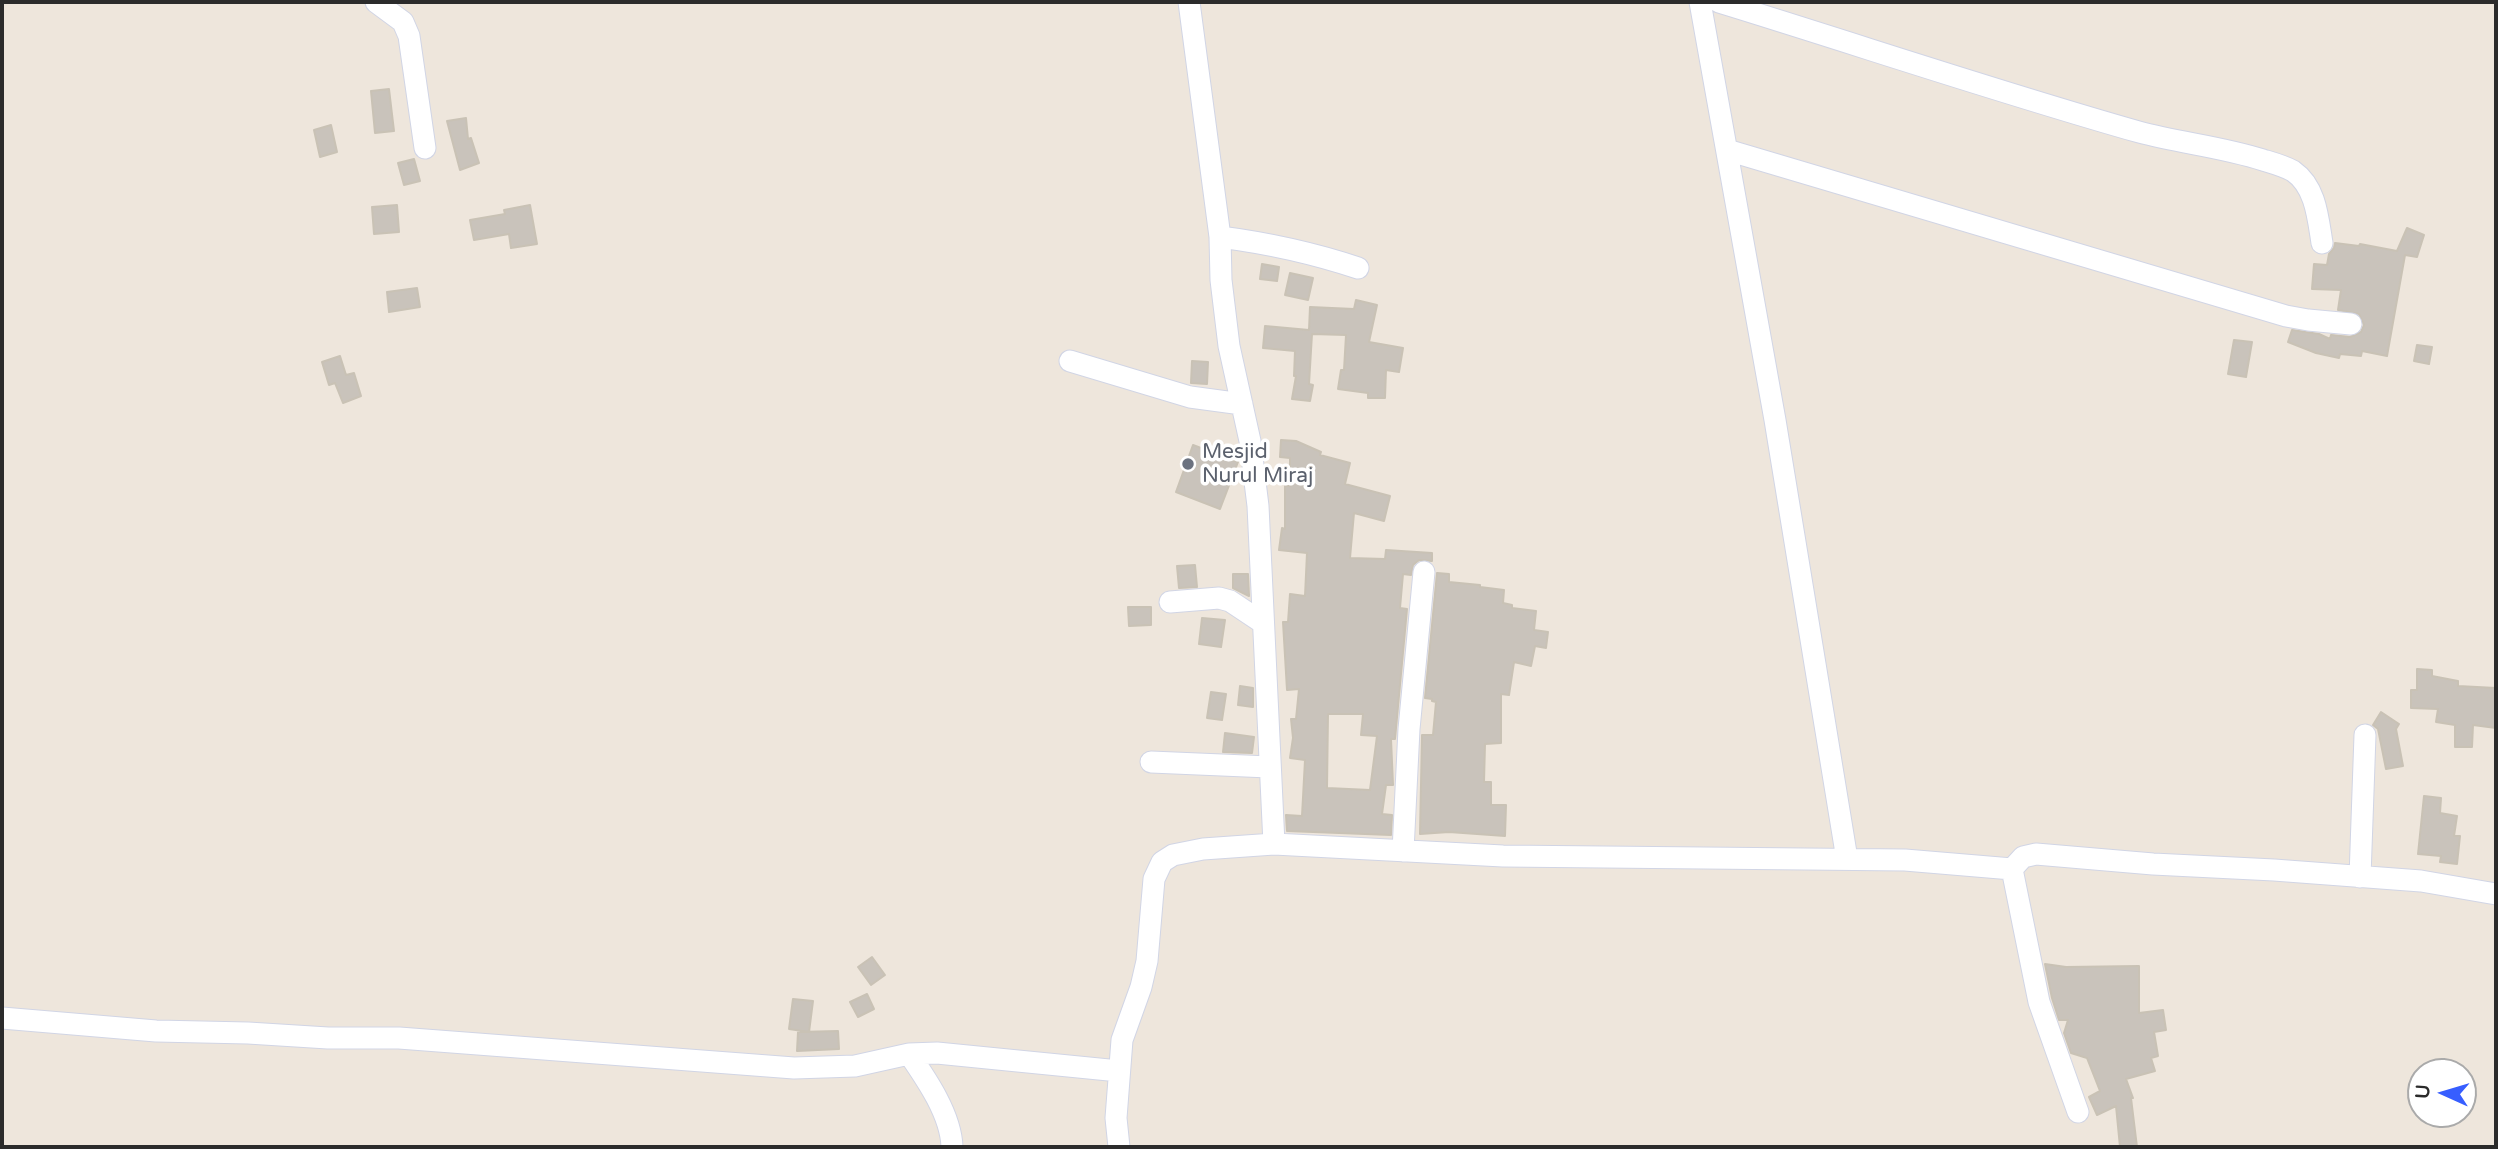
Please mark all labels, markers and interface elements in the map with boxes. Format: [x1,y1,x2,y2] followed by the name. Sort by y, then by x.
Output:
[1202,439,1313,489] place label: Mesjid Nurul Miraj
[1180,456,1196,472] marker: Mesjid Nurul Miraj
[2407,1058,2477,1128] north arrow
[2412,1084,2435,1100] text: U

